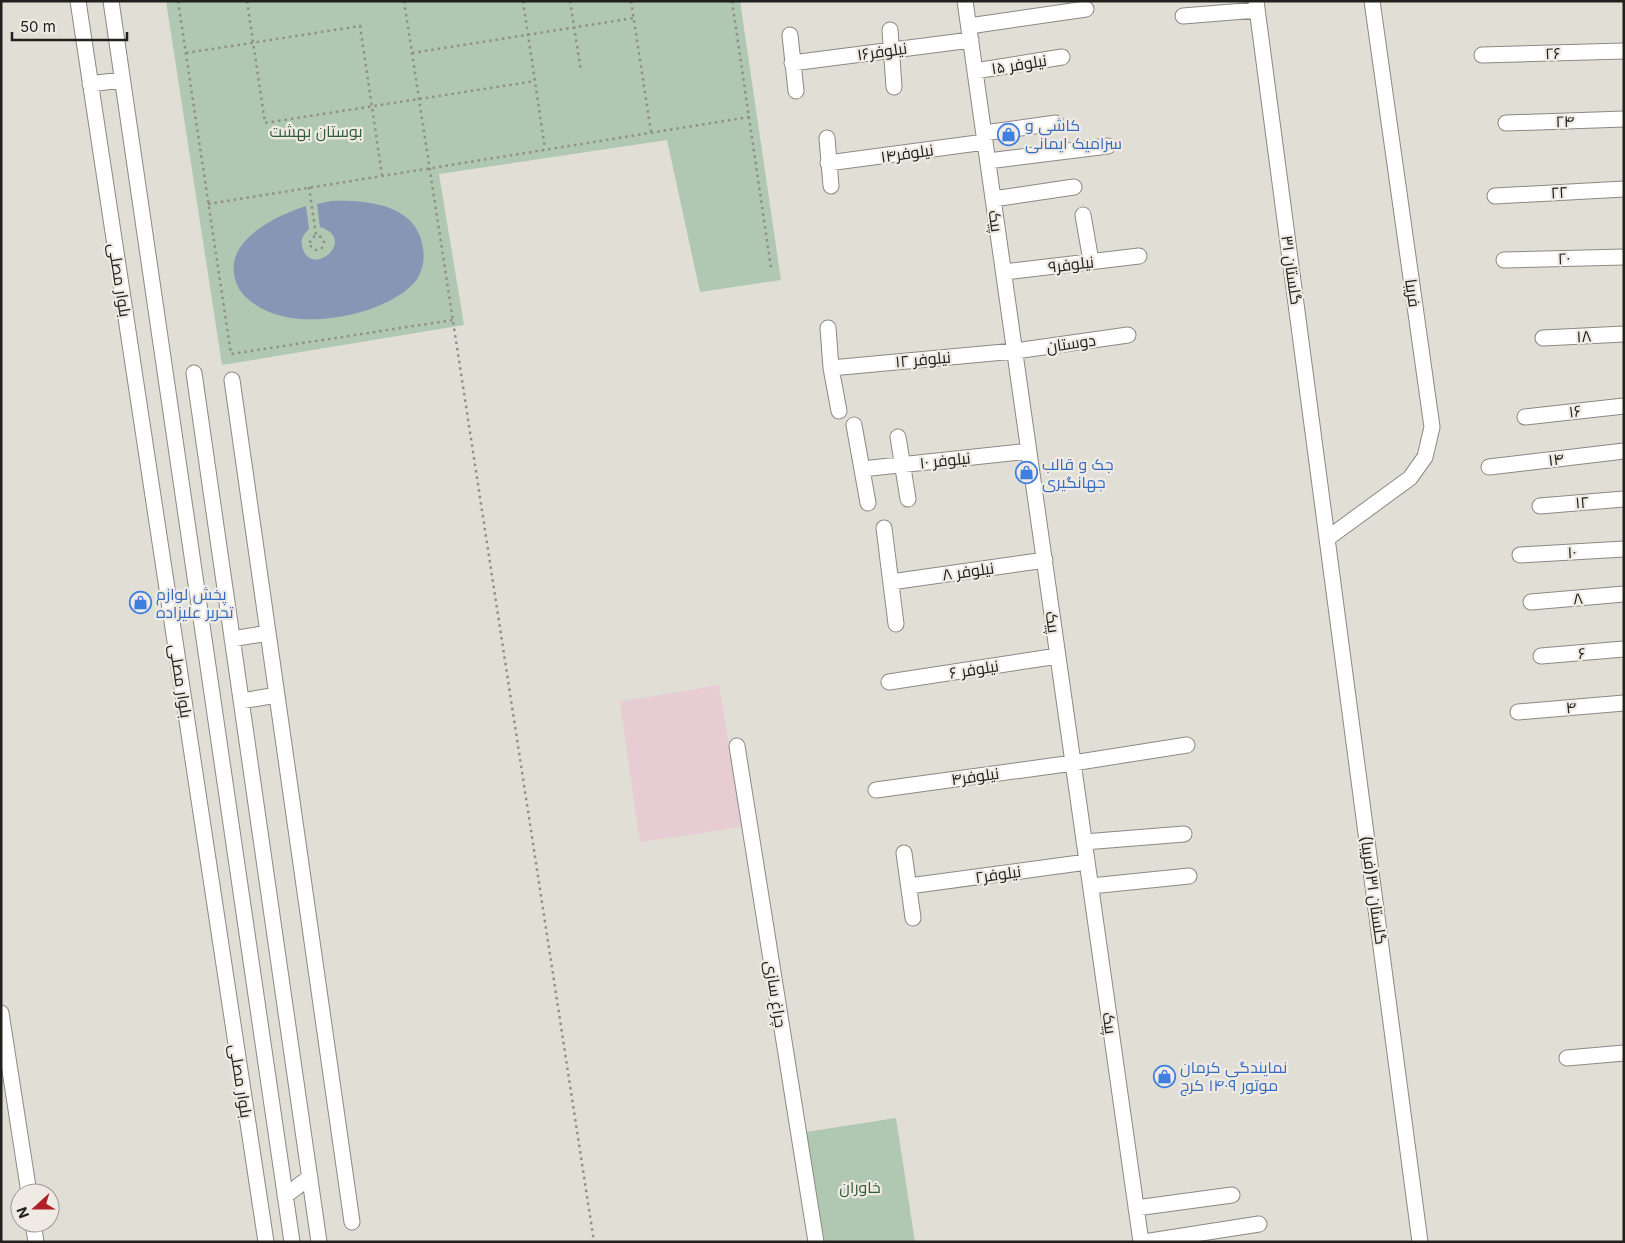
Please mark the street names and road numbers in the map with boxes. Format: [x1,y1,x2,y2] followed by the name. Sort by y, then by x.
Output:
[856,38,908,64] street label: نیلوفر۱۶
[1545,43,1561,63] street label: ۲۶
[990,50,1048,78] street label: نیلوفر ۱۵
[1555,111,1575,131] street label: ۲۴
[879,139,935,167] street label: نیلوفر۱۴
[1550,182,1568,202] street label: ۲۲
[983,209,1008,234] street label: پیک
[1276,234,1307,306] street label: گلستان ۳۱
[103,242,136,318] street label: بلوار مصلی
[1557,248,1571,268] street label: ۲۰
[1047,251,1095,277] street label: نیلوفر۹
[1401,278,1425,308] street label: فریبا
[1576,326,1592,346] street label: ۱۸
[1045,330,1097,357] street label: دوستان
[894,347,952,371] street label: نیلوفر ۱۲
[1568,400,1582,422] street label: ۱۶
[919,447,971,473] street label: نیلوفر ۱۰
[1547,448,1565,470] street label: ۱۴
[1574,491,1590,513] street label: ۱۲
[1567,542,1577,562] street label: ۱۰
[941,557,995,585] street label: نیلوفر ۸
[1572,588,1584,608] street label: ۸
[1040,610,1065,635] street label: پیک
[164,643,197,719] street label: بلوار مصلی
[1577,643,1587,663] street label: ۶
[948,655,1000,683] street label: نیلوفر ۶
[1565,697,1577,717] street label: ۴
[950,763,1000,789] street label: نیلوفر۴
[1355,834,1392,946] street label: گلستان ۳۱(فریبا)
[974,861,1022,887] street label: نیلوفر۲
[759,959,791,1029] street label: چراغ سازی
[1097,1011,1122,1036] street label: پیک
[224,1043,257,1119] street label: بلوار مصلی

